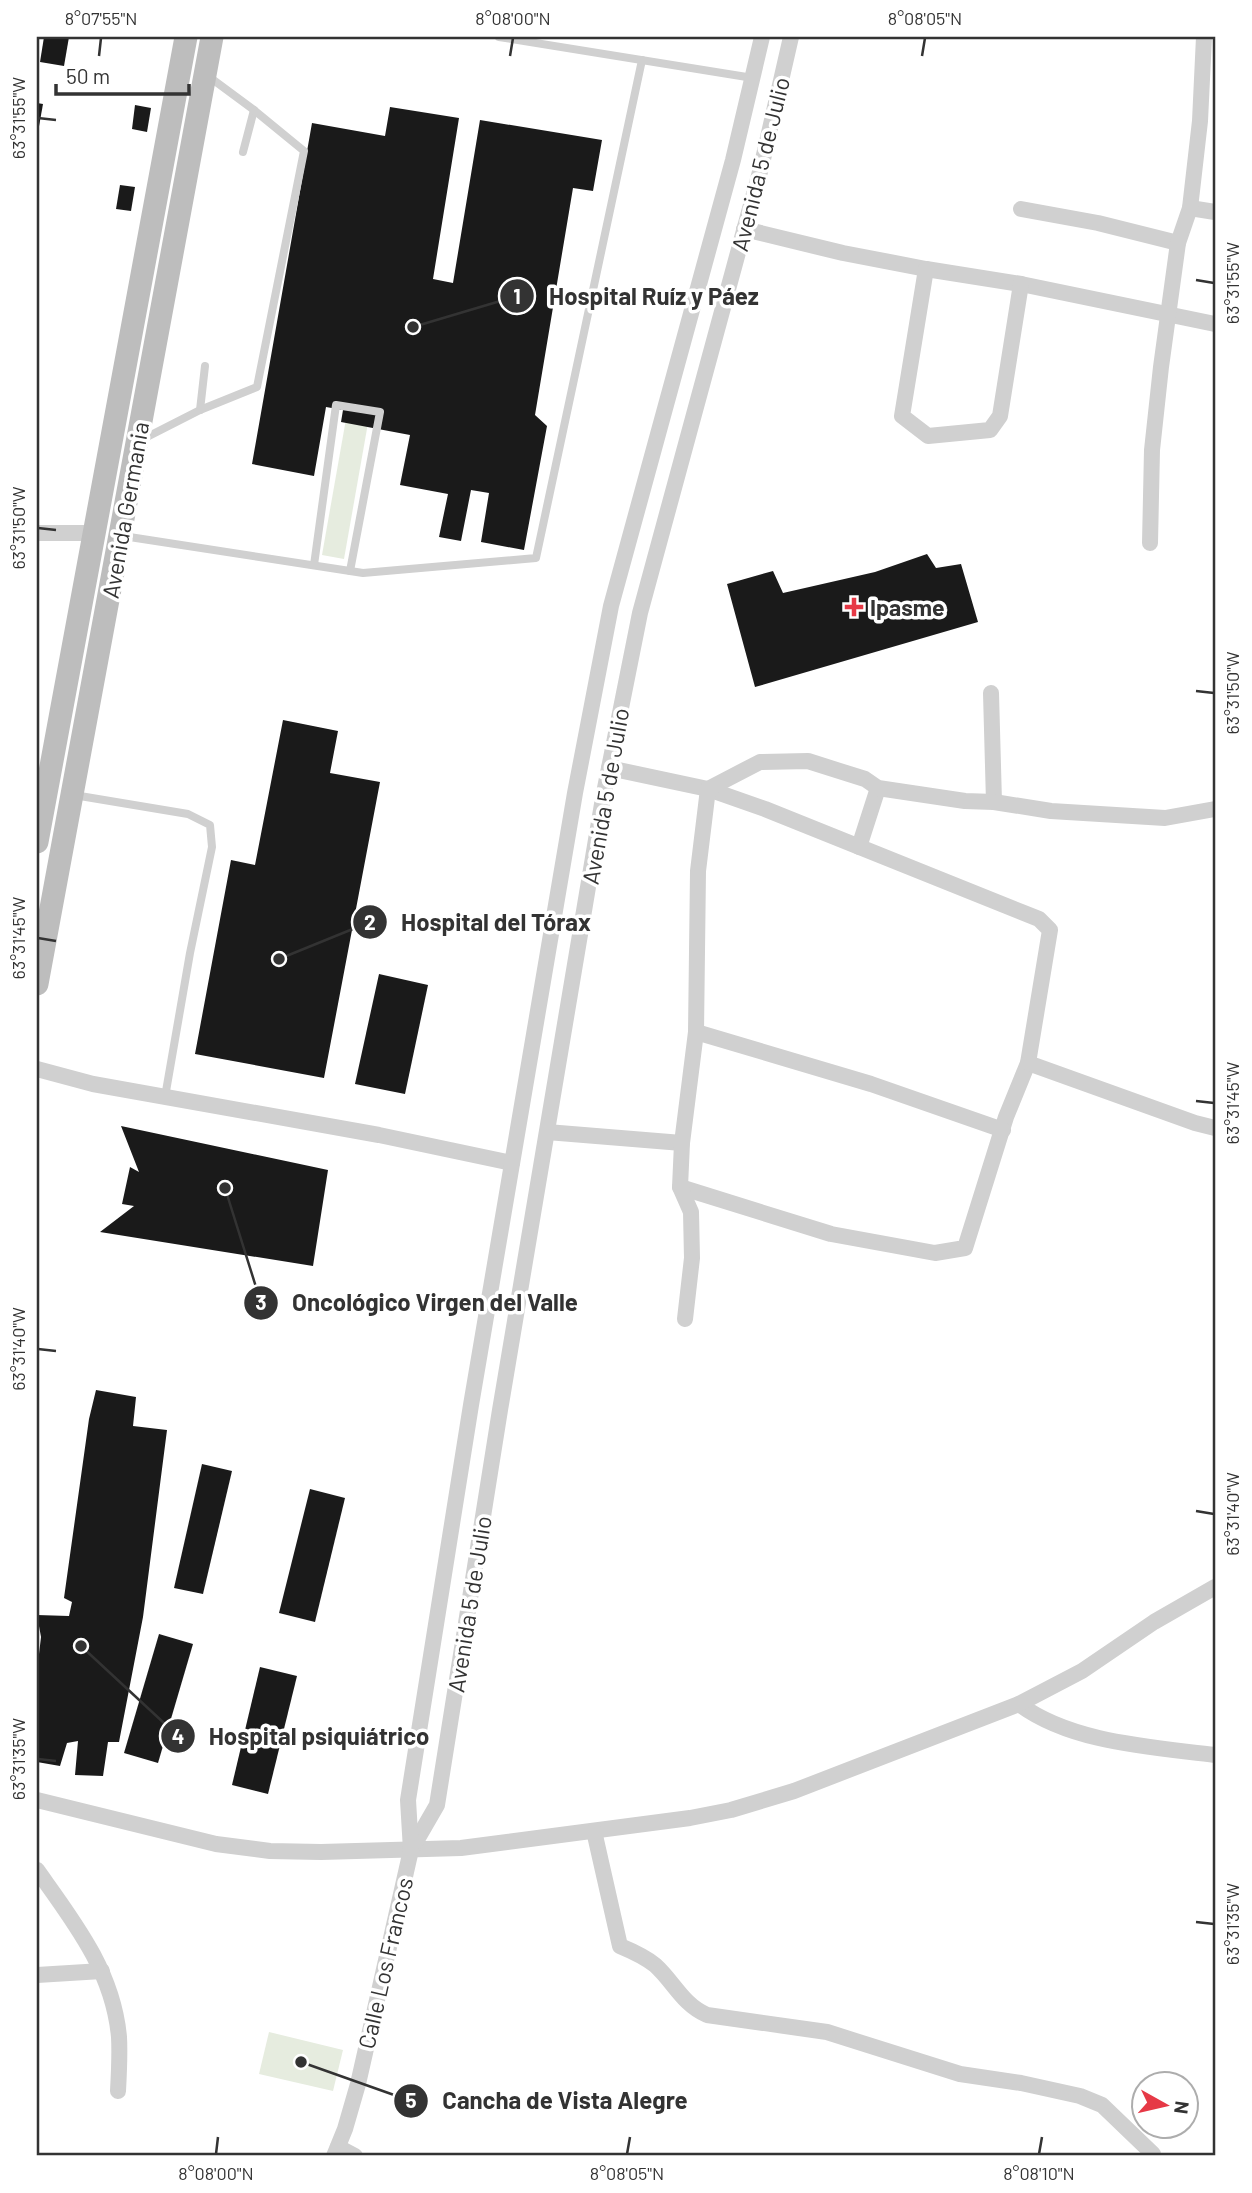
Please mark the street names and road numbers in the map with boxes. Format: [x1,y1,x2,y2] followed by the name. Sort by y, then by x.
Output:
[725,74,795,254] street label: Avenida 5 de Julio
[96,420,154,600] street label: Avenida Germania
[576,706,634,886] street label: Avenida 5 de Julio
[441,1514,497,1694] street label: Avenida 5 de Julio
[352,1875,418,2051] street label: Calle Los Francos

